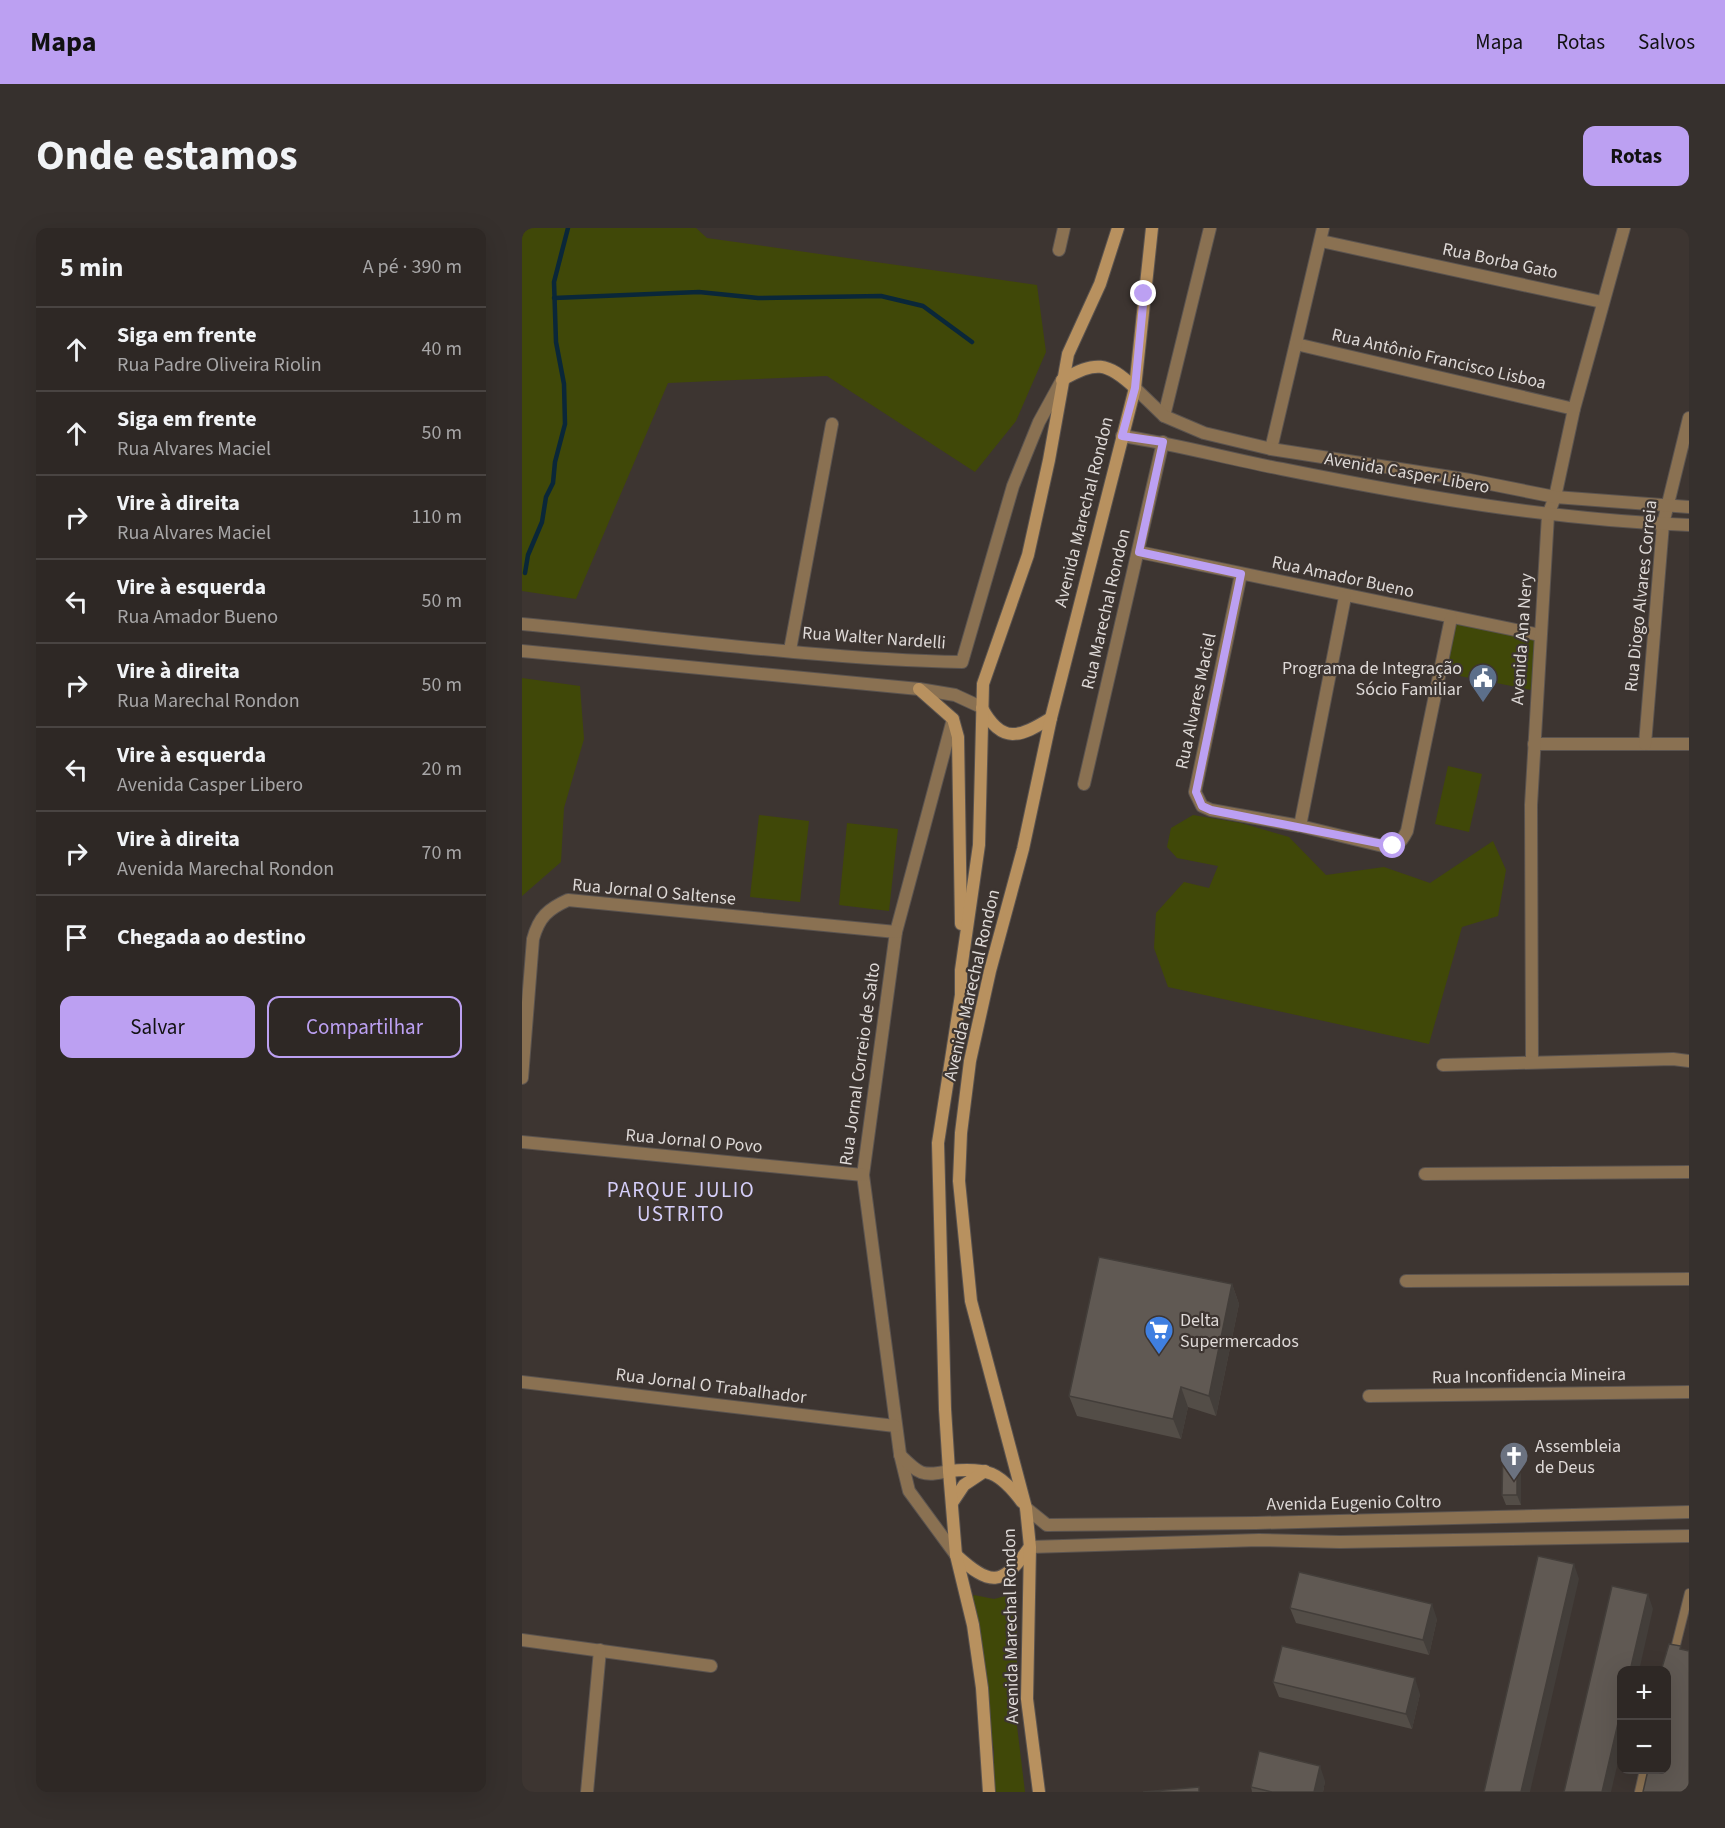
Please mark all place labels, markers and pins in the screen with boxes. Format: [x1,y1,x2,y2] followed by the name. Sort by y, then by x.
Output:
[1282,656,1463,702] place label: Programa de Integração Sócio Familiar
[1467,662,1499,704] public building icon: Programa de Integração Sócio Familiar
[1180,1308,1299,1354] place label: Delta Supermercados
[1143,1314,1175,1356] supermarket icon: Delta Supermercados
[1535,1434,1621,1480] place label: Assembleia de Deus
[1498,1440,1530,1482] church icon: Assembleia de Deus

